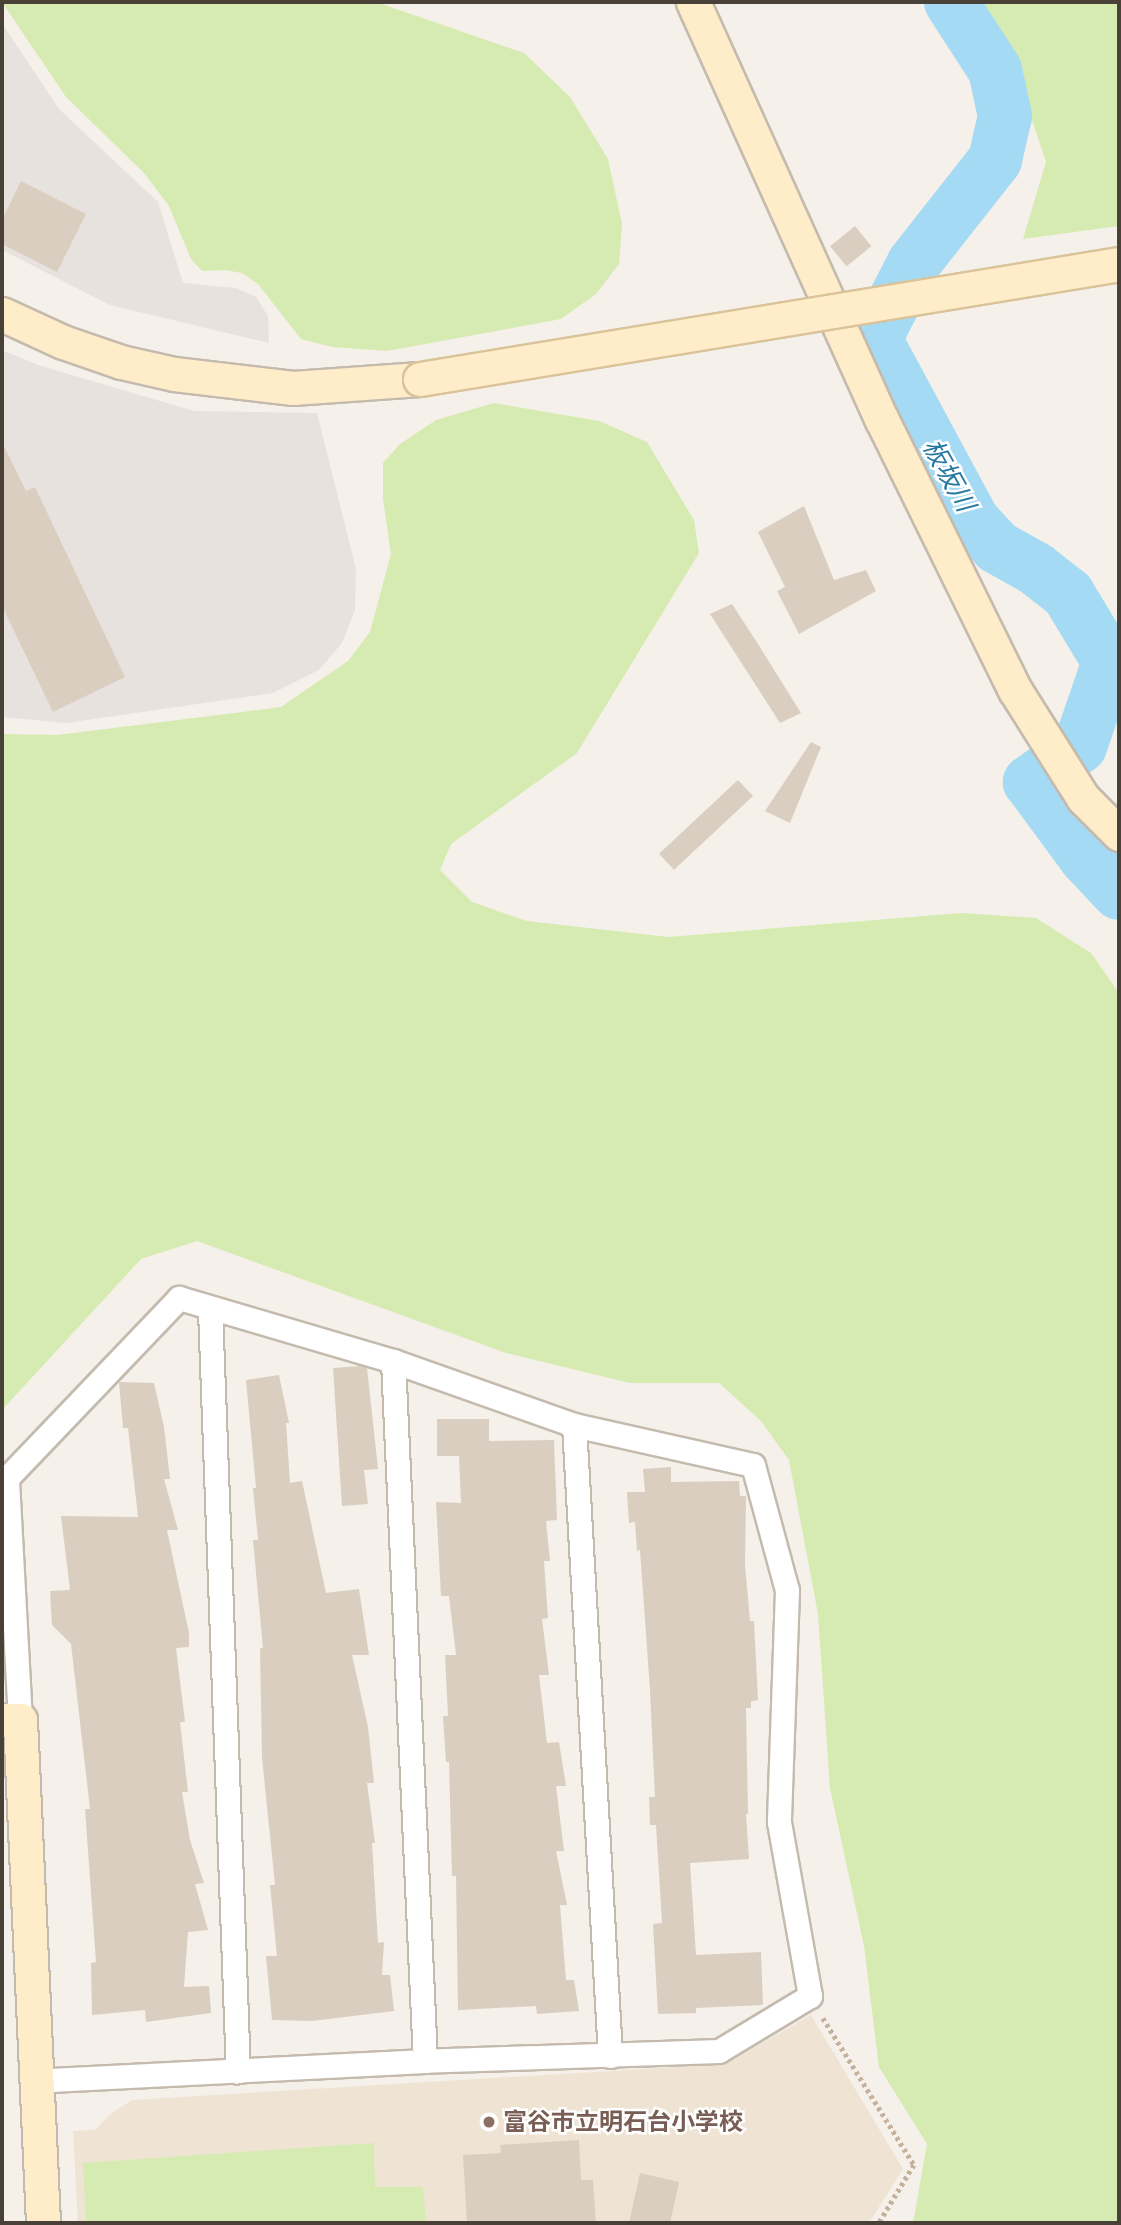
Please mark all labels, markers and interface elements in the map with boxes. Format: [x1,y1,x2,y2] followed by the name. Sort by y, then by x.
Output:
[916,433,982,517] water label: 板坂川
[503,2108,743,2136] place label: 富谷市立明石台小学校
[481,2114,497,2130] marker: 富谷市立明石台小学校

